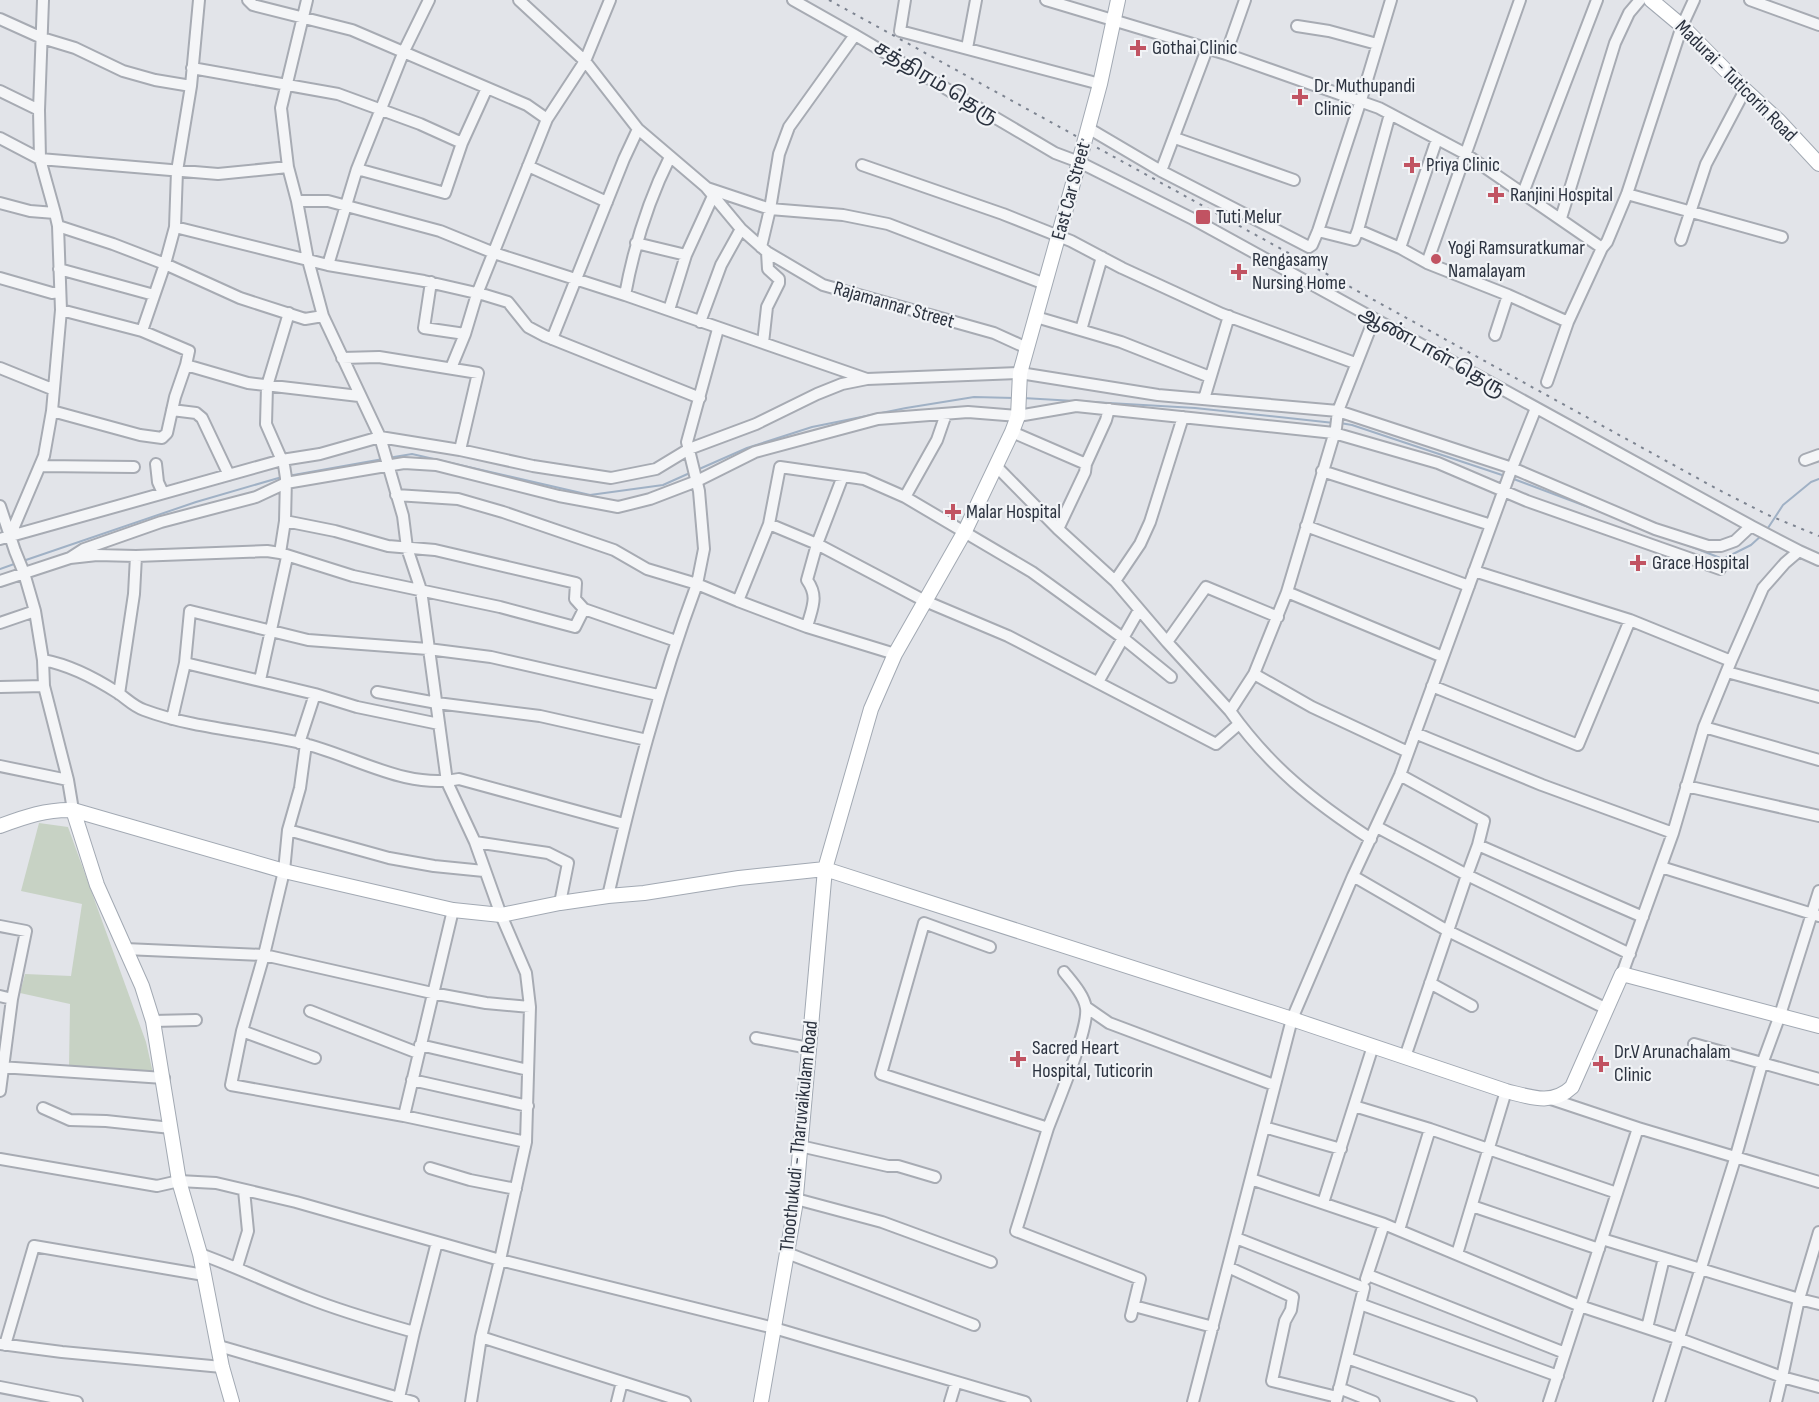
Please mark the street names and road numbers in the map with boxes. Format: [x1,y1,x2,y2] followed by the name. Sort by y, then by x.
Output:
[1670,15,1802,147] street label: Madurai - Tuticorin Road
[869,35,1003,129] street label: சத்திரம் தெரு
[1046,139,1096,243] street label: East Car Street
[831,276,957,334] street label: Rajamannar Street
[1354,301,1510,402] street label: ஆண்டாள் தெரு
[775,1019,823,1253] street label: Thoothukudi - Tharuvaikulam Road

